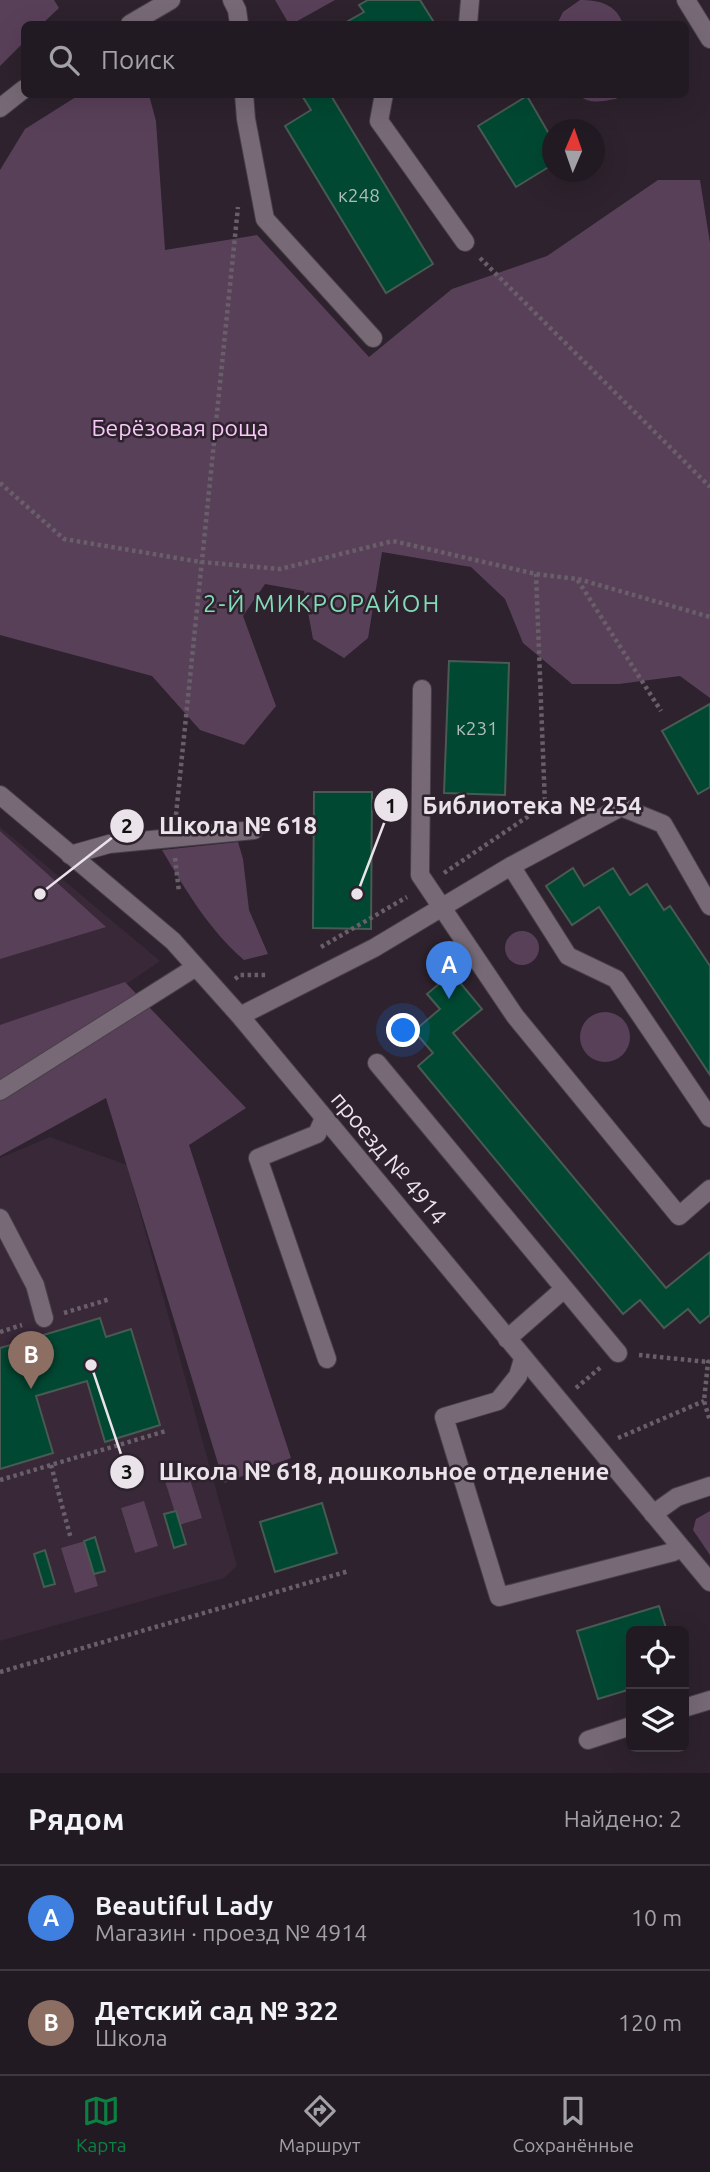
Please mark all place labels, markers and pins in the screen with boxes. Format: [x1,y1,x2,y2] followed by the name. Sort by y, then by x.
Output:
[373,783,656,828] callout: Библиотека № 254
[110,803,331,848] callout: Школа № 618
[426,941,472,999] pin: A
[8,1331,54,1389] pin: B
[110,1449,623,1494] callout: Школа № 618, дошкольное отделение

